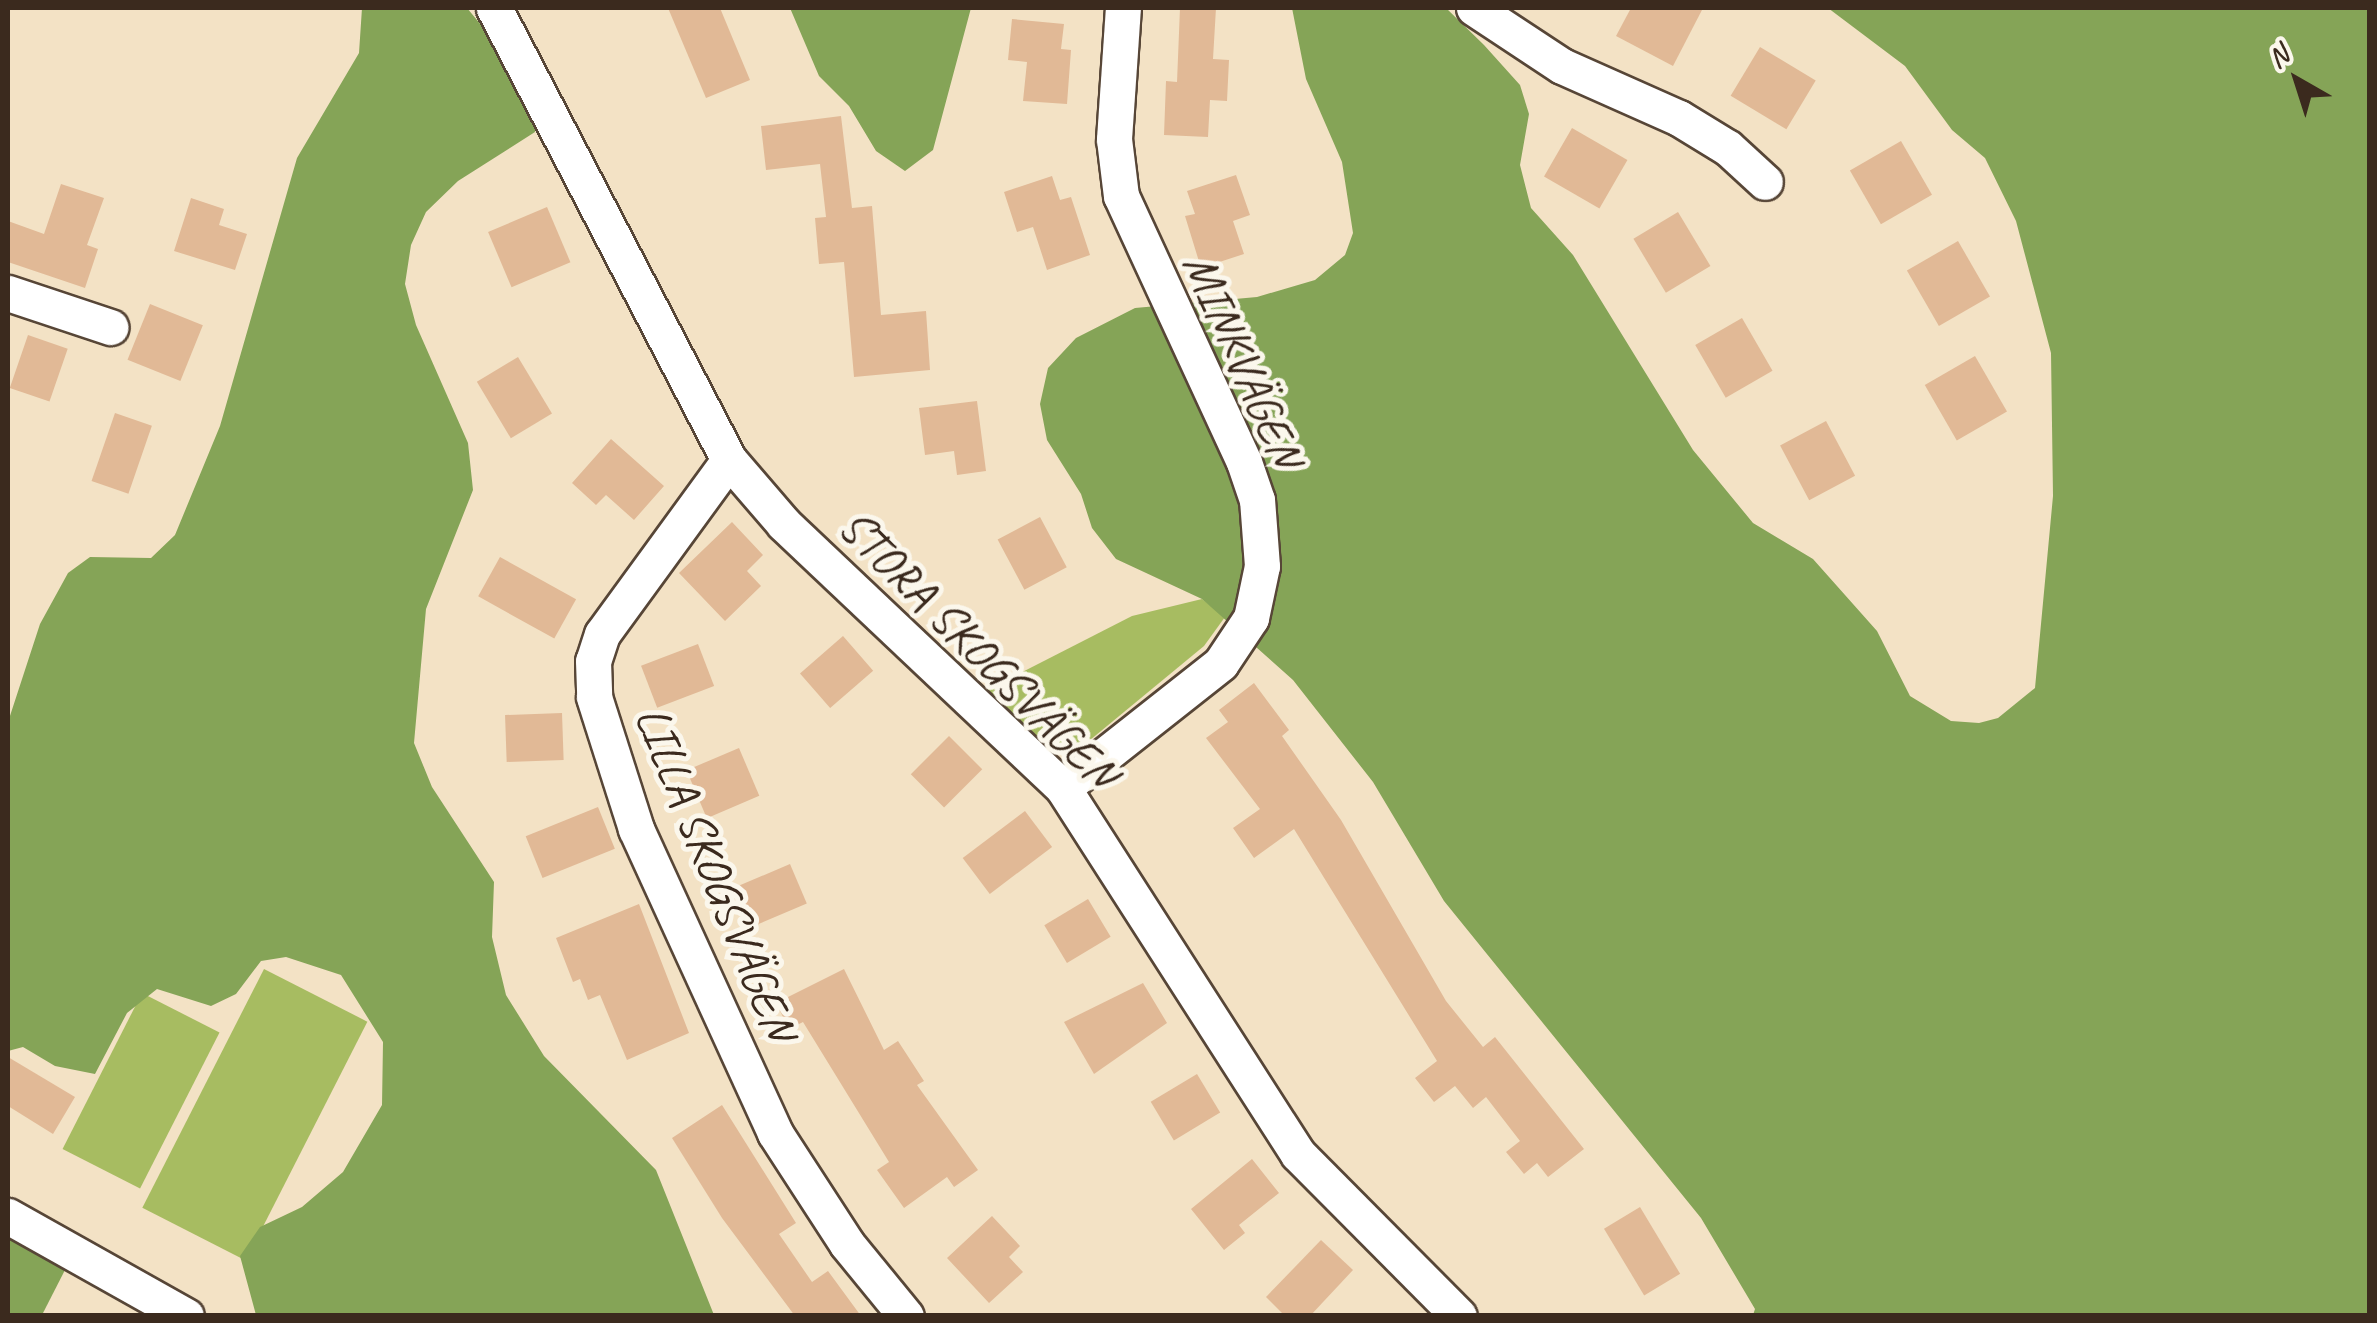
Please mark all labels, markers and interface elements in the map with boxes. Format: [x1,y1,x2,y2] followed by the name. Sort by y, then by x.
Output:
[2247,30,2347,130] north arrow
[2260,37,2296,75] text: N
[1170,244,1316,476] street label: MINKVÄGEN
[826,497,1130,801] street label: STORA SKOGSVÄGEN
[623,698,809,1048] street label: LILLA SKOGSVÄGEN

